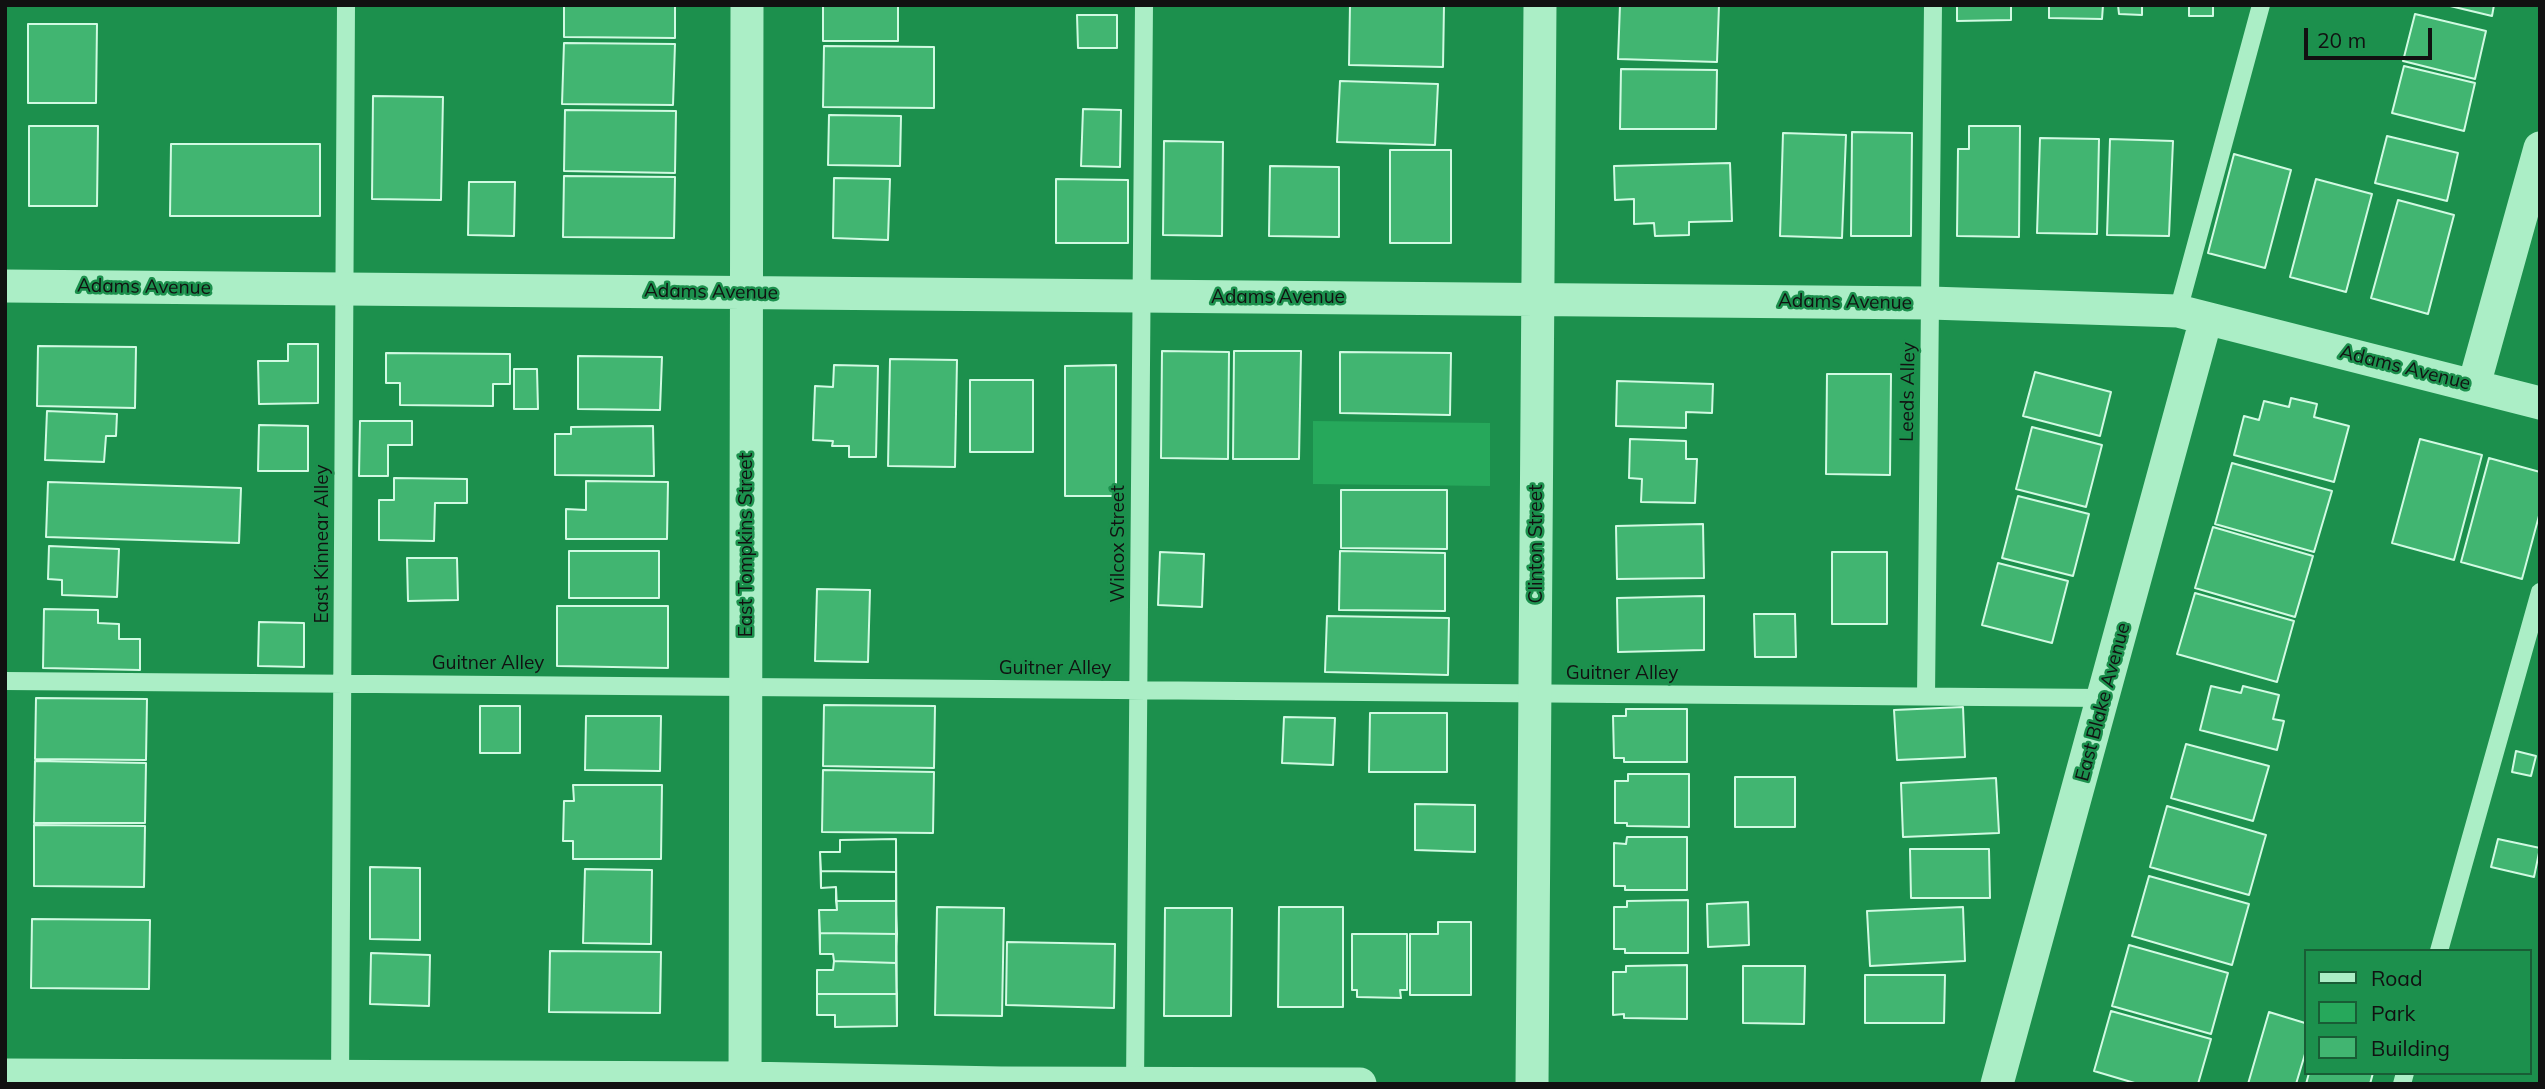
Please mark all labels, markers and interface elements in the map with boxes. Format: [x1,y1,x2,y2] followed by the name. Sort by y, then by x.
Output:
[2307,14,2435,58] scale bar
[2317,27,2366,53] text: 20 m
[77,274,211,300] street label: Adams Avenue
[644,279,778,305] street label: Adams Avenue
[1211,286,1345,308] street label: Adams Avenue
[1778,289,1912,315] street label: Adams Avenue
[2337,341,2473,395] street label: Adams Avenue
[1896,342,1920,442] street label: Leeds Alley
[735,453,757,637] street label: East Tompkins Street
[311,464,333,624] street label: East Kinnear Alley
[1525,484,1547,604] street label: Clinton Street
[1107,485,1129,603] street label: Wilcox Street
[2071,620,2135,784] street label: East Blake Avenue
[432,652,544,674] street label: Guitner Alley
[999,657,1111,679] street label: Guitner Alley
[1566,662,1678,684] street label: Guitner Alley
[2304,949,2531,1075] legend
[2371,965,2422,991] text: Road
[2371,1000,2415,1026] text: Park
[2371,1035,2450,1061] text: Building

